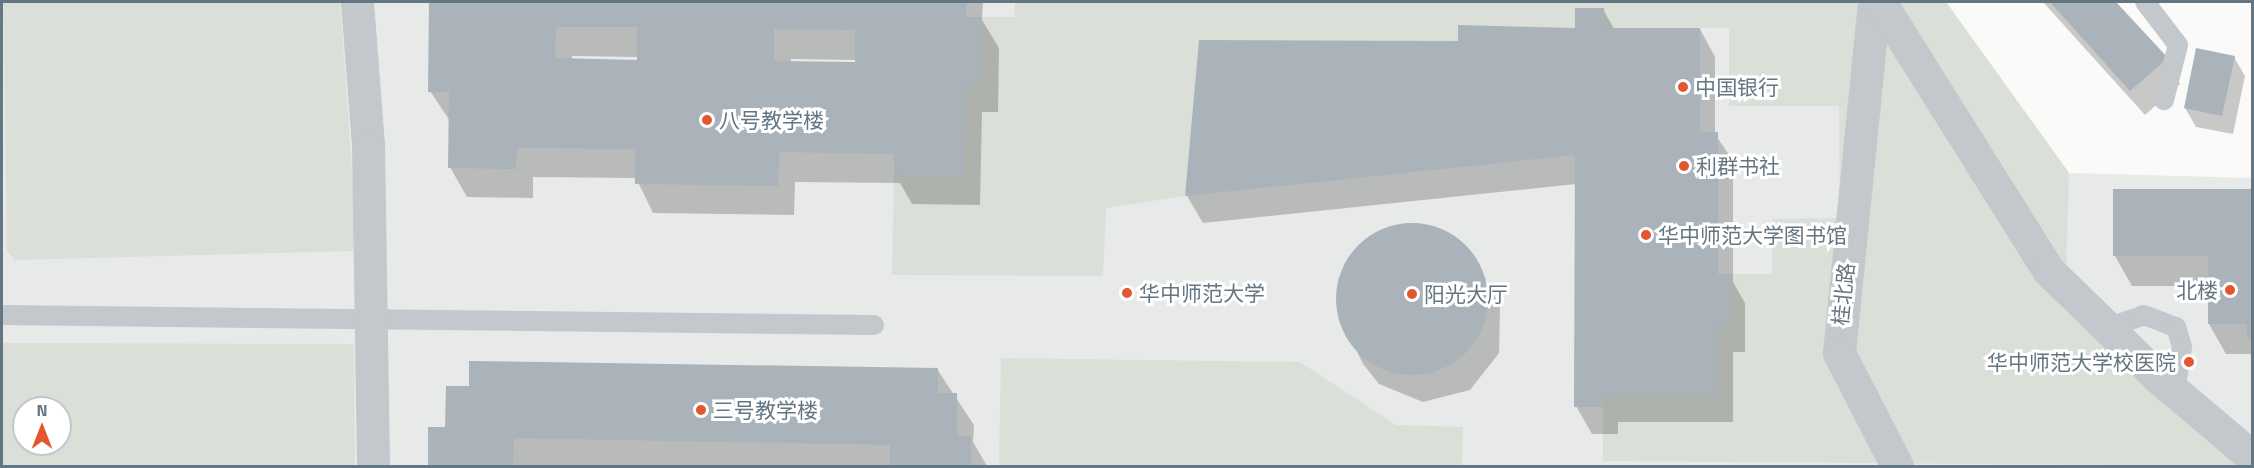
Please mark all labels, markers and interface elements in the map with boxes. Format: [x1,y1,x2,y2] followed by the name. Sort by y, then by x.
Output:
[1695,74,1779,100] place label: 中国银行
[1676,80,1690,94] marker: 中国银行
[719,107,824,133] place label: 八号教学楼
[700,113,714,127] marker: 八号教学楼
[1696,153,1780,179] place label: 利群书社
[1677,159,1691,173] marker: 利群书社
[1658,222,1847,248] place label: 华中师范大学图书馆
[1639,228,1653,242] marker: 华中师范大学图书馆
[1827,261,1859,327] street label: 桂北路
[2176,277,2218,303] place label: 北楼
[1139,280,1265,306] place label: 华中师范大学
[1424,281,1508,307] place label: 阳光大厅
[2223,283,2237,297] marker: 北楼
[1120,286,1134,300] marker: 华中师范大学
[1405,287,1419,301] marker: 阳光大厅
[1987,349,2176,375] place label: 华中师范大学校医院
[2180,353,2198,371] marker: 华中师范大学校医院
[12,396,72,456] north arrow
[713,397,818,423] place label: 三号教学楼
[36,398,48,422] text: N
[694,403,708,417] marker: 三号教学楼

